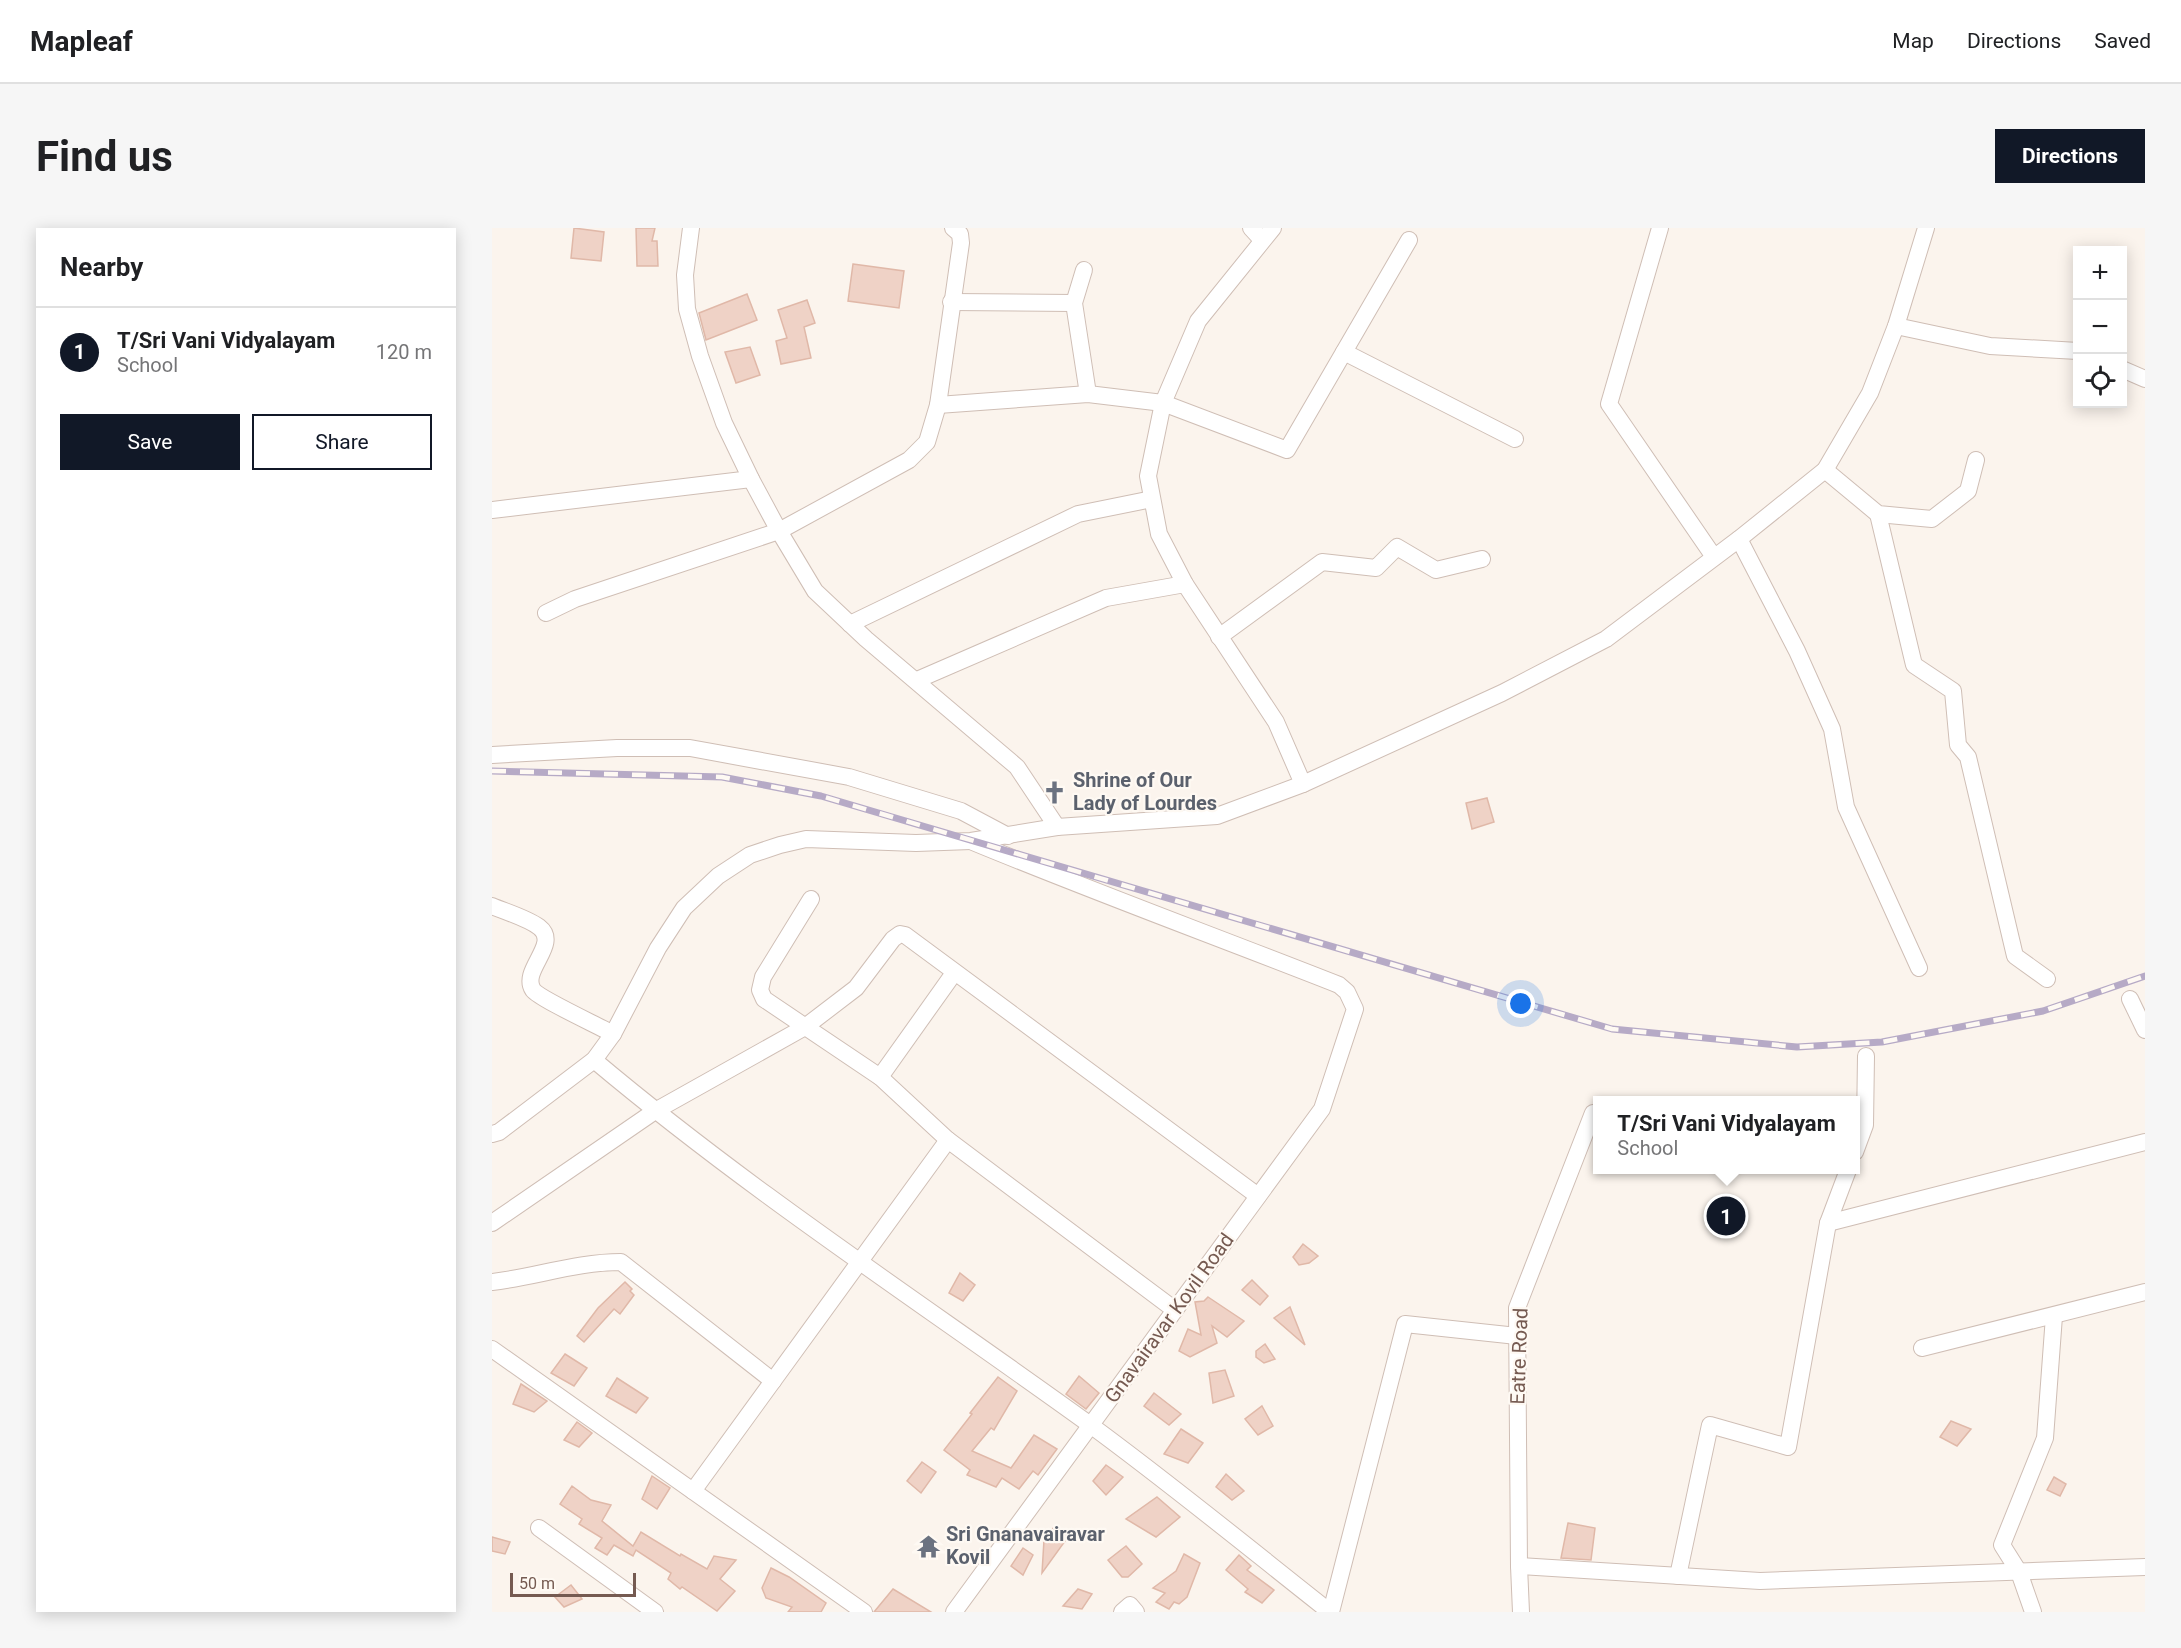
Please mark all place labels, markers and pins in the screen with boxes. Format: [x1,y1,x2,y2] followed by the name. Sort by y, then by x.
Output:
[1073,768,1217,815] place label: Shrine of Our Lady of Lourdes
[1042,779,1068,805] church icon: Shrine of Our Lady of Lourdes
[1706,1194,1746,1238] pin: 1
[946,1522,1105,1569] place label: Sri Gnanavairavar Kovil
[915,1533,941,1559] temple icon: Sri Gnanavairavar Kovil

